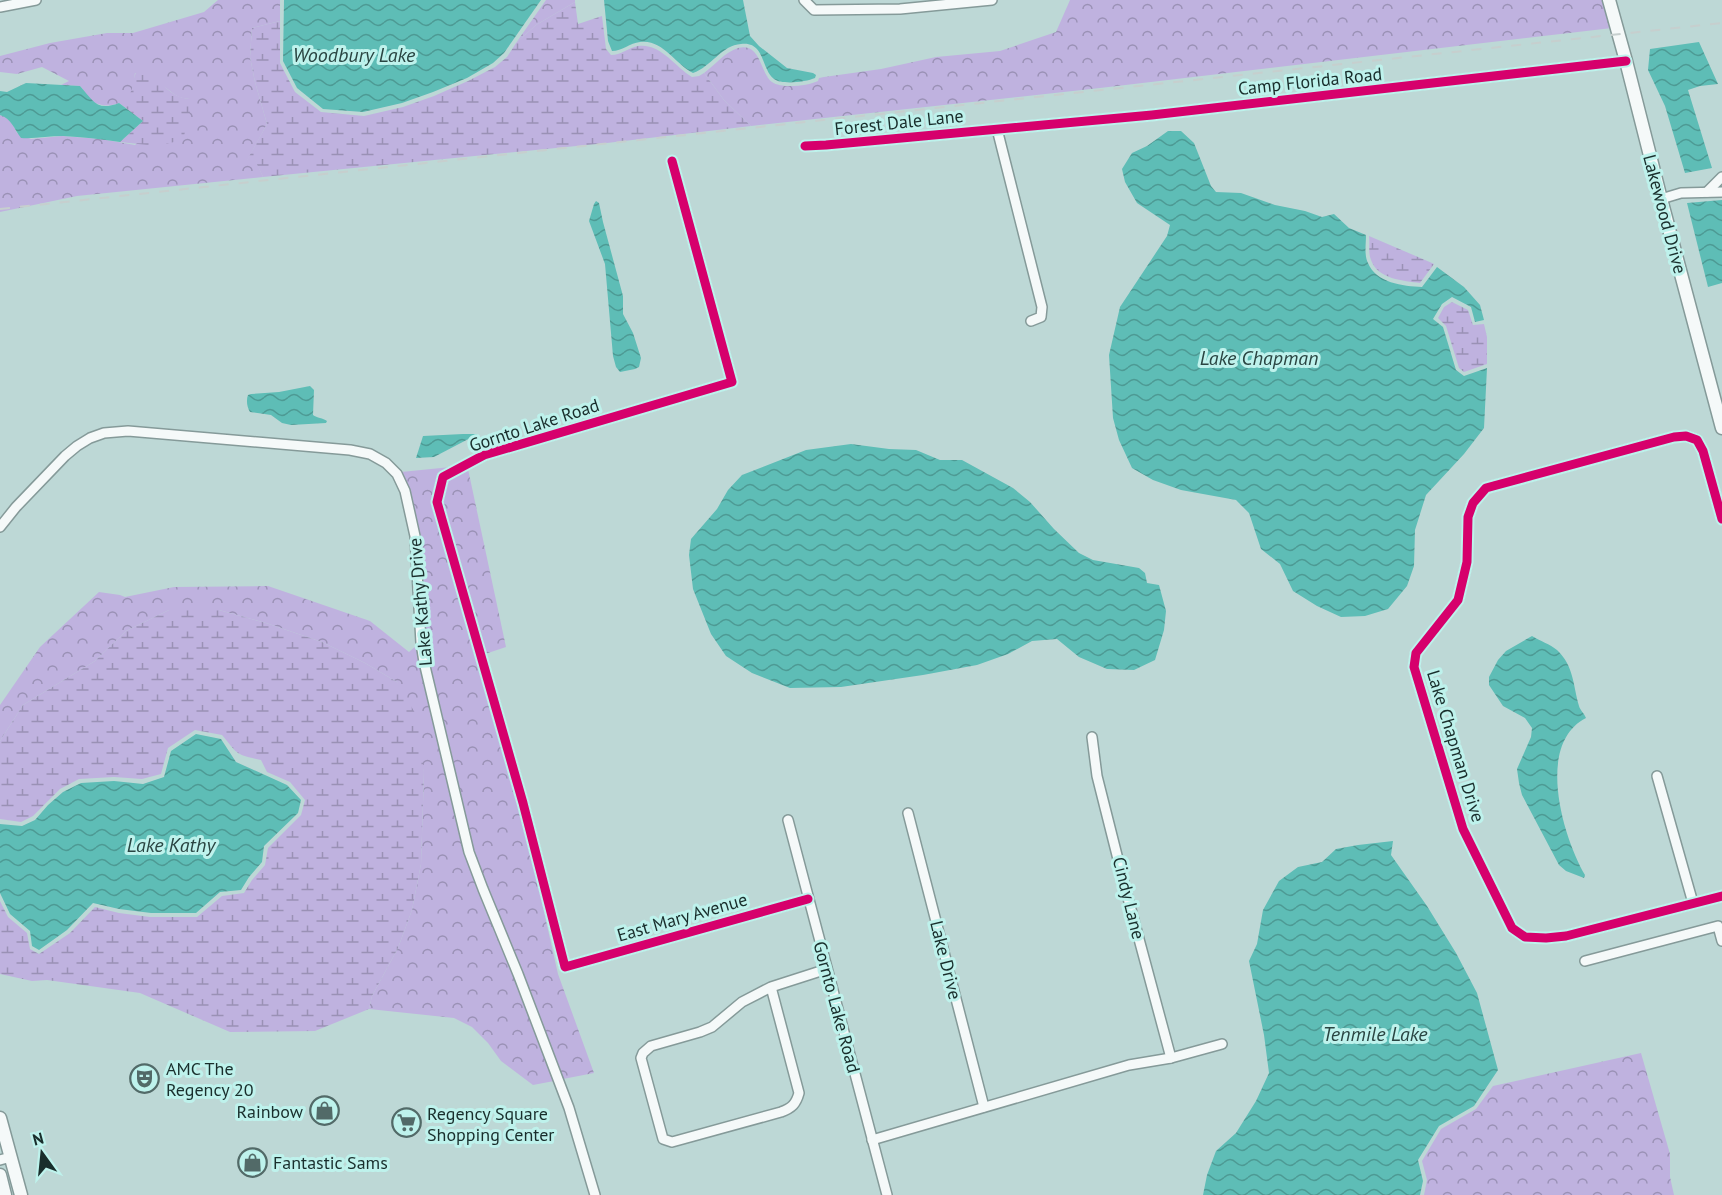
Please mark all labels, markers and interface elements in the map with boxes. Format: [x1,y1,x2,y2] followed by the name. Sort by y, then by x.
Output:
[293,42,416,68] water label: Woodbury Lake
[1237,62,1383,100] street label: Camp Florida Road
[833,104,965,140] street label: Forest Dale Lane
[1638,152,1692,276] street label: Lakewood Drive
[1200,345,1318,371] water label: Lake Chapman
[466,393,602,457] street label: Gornto Lake Road
[403,537,437,667] street label: Lake Kathy Drive
[1422,667,1490,825] street label: Lake Chapman Drive
[127,832,216,858] water label: Lake Kathy
[1108,854,1150,942] street label: Cindy Lane
[614,887,750,947] street label: East Mary Avenue
[925,918,967,1002] street label: Lake Drive
[808,939,866,1075] street label: Gornto Lake Road
[1322,1021,1428,1047] water label: Tenmile Lake
[166,1057,254,1101] place label: AMC The Regency 20
[129,1062,161,1094] theatre icon: AMC The Regency 20
[308,1095,340,1127] shop icon: Rainbow
[236,1100,304,1123] place label: Rainbow
[427,1102,554,1146] place label: Regency Square Shopping Center
[390,1107,422,1139] supermarket icon: Regency Square Shopping Center
[12,1123,72,1183] north arrow
[30,1127,46,1150] text: N
[236,1146,268,1178] shop icon: Fantastic Sams
[273,1151,388,1174] place label: Fantastic Sams

